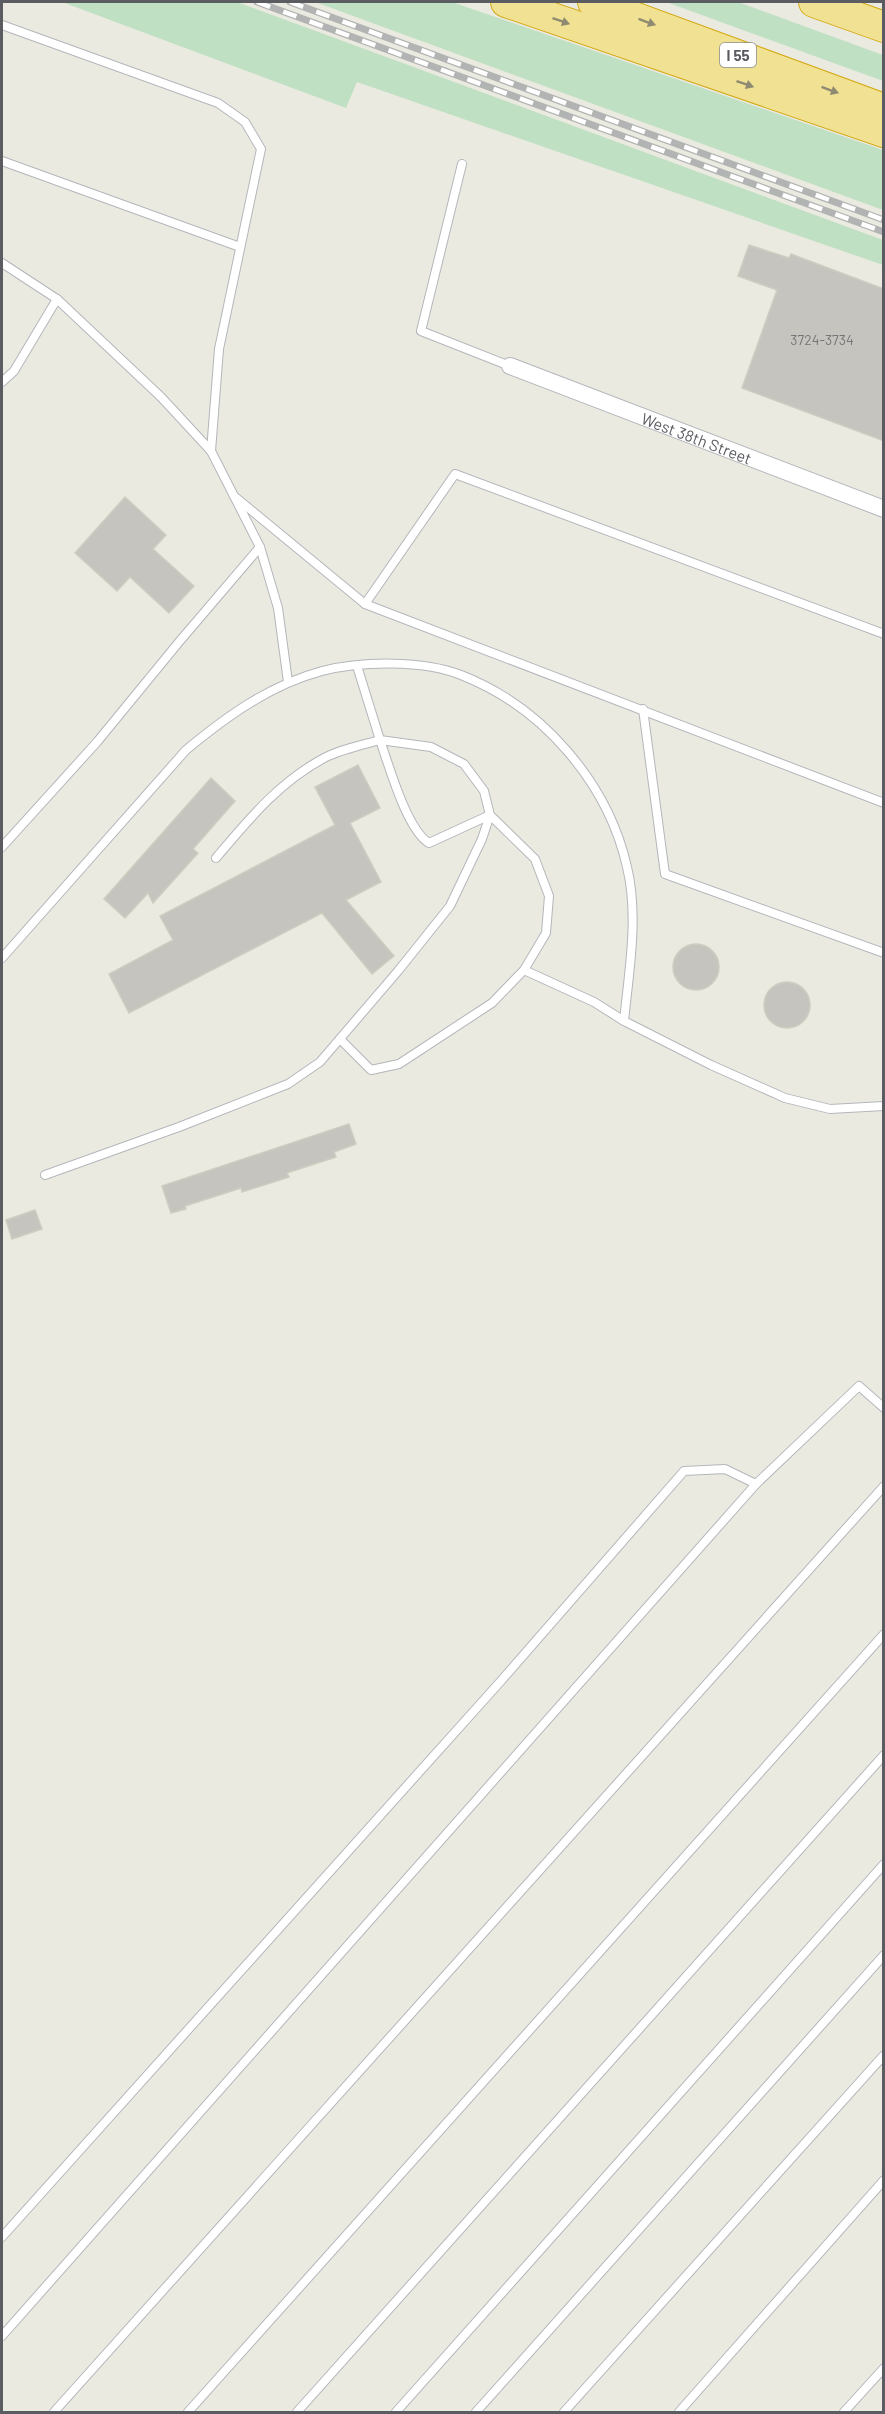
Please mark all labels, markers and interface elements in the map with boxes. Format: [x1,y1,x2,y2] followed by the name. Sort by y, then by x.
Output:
[552,16,570,26] one-way arrow
[639,17,657,27] one-way arrow
[720,43,756,67] road number: I 55
[737,80,755,90] one-way arrow
[821,85,839,95] one-way arrow
[790,331,854,348] house number: 3724-3734
[639,408,755,467] street label: West 38th Street

